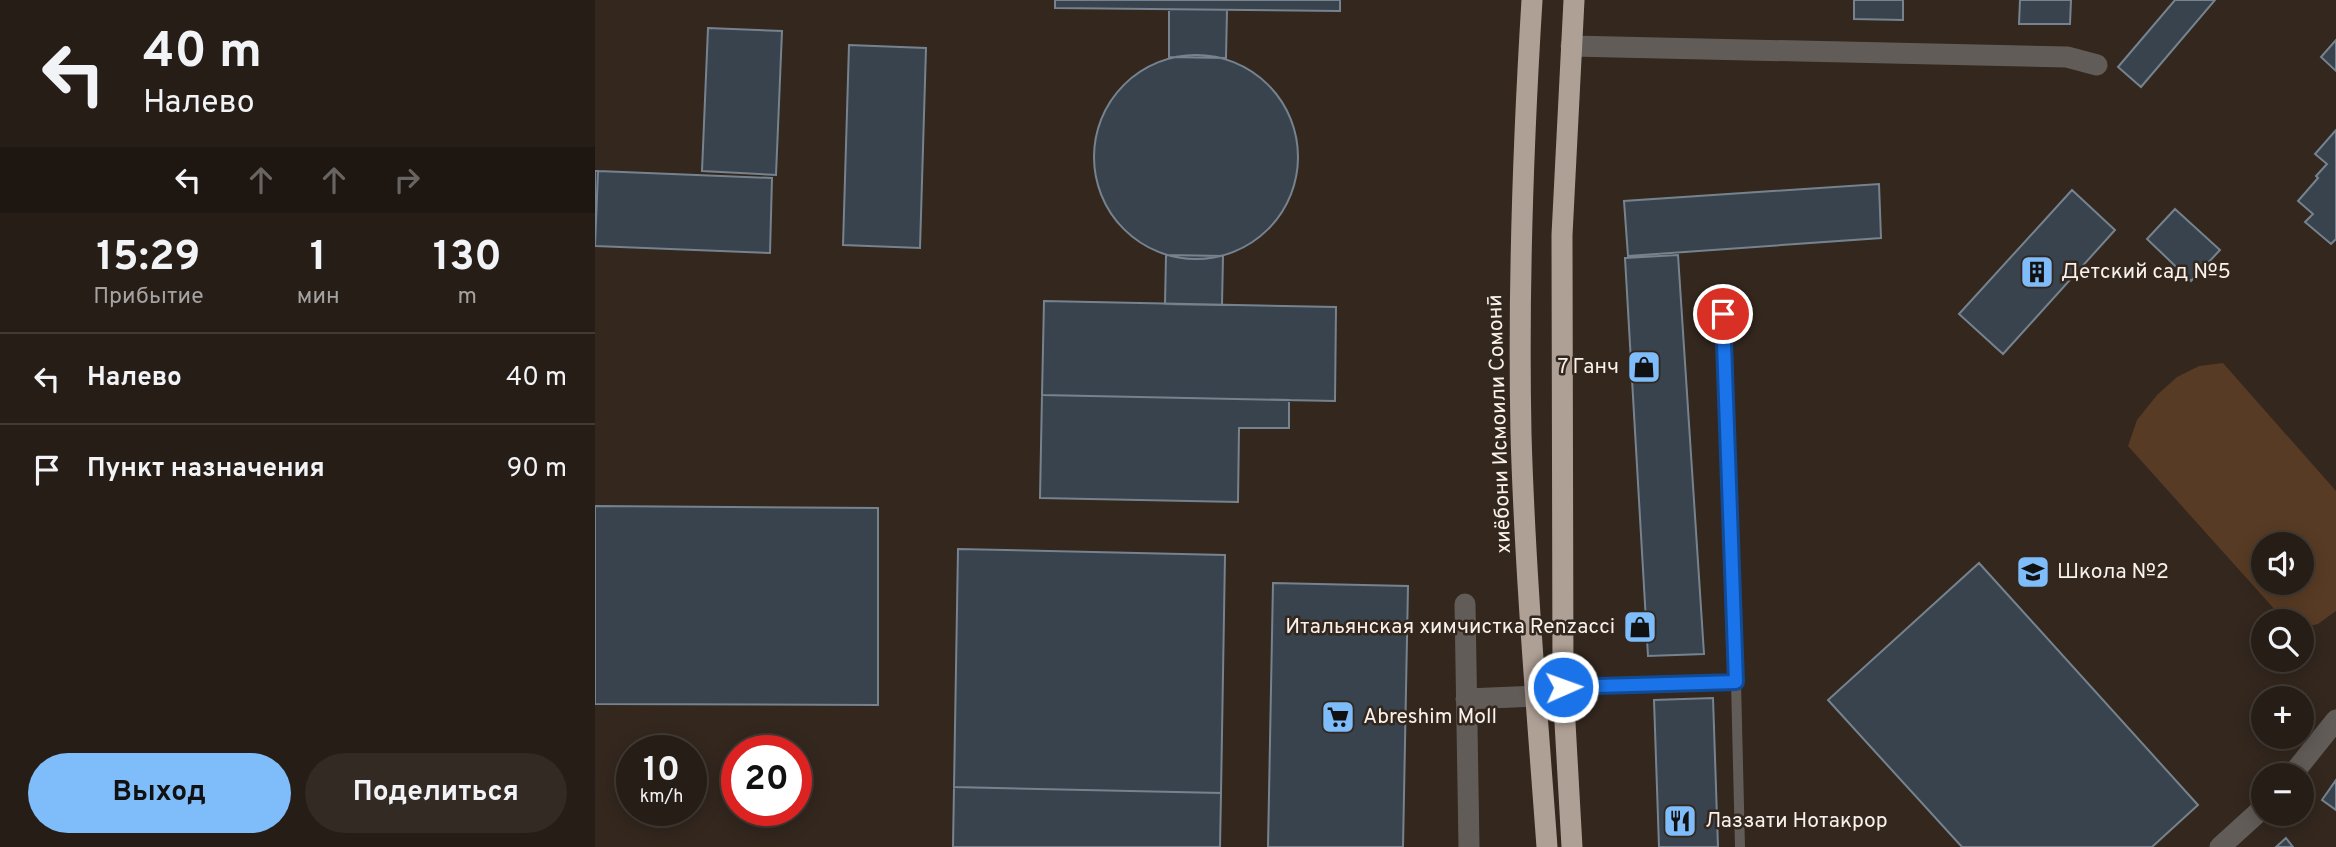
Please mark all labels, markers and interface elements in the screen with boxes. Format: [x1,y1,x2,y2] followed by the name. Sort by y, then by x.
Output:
[143,23,262,85] text: 40 m
[28,28,119,119] icon: left
[143,84,255,124] text: Налево
[169,161,207,199] icon: left
[242,161,280,199] icon: ahead
[315,161,353,199] icon: ahead
[388,161,426,199] icon: right
[96,232,200,285] text: 15:29
[310,232,327,285] text: 1
[433,232,502,285] text: 130
[2018,253,2056,291] building icon: Детский сад №5
[2061,259,2231,286] place label: Детский сад №5
[93,283,204,312] text: Прибытие
[297,283,340,312] text: мин
[458,283,477,312] text: m
[1693,284,1753,344] pin
[1482,294,1518,554] street label: хиёбони Исмоили Сомонӣ
[1704,295,1742,333] icon: arrive
[1625,348,1663,386] shop icon: 7 Ганч
[1558,354,1619,381] place label: 7 Ганч
[28,360,66,398] icon: left
[87,362,182,395] text: Налево
[506,362,567,395] text: 40 m
[28,451,66,489] icon: arrive
[87,453,325,486] text: Пункт назначения
[507,453,567,486] text: 90 m
[2251,532,2314,826] map controls
[2251,532,2314,595] button: sound
[2014,553,2052,591] school or university icon: Школа №2
[2057,559,2169,586] place label: Школа №2
[1621,608,1659,646] shop icon: Итальянская химчистка Renzacci
[2251,609,2314,672] button: search
[1285,614,1615,641] place label: Итальянская химчистка Renzacci
[1526,650,1600,724] position arrow
[2251,686,2314,749] button: +
[1319,698,1357,736] supermarket icon: Abreshim Moll
[1363,704,1497,731] place label: Abreshim Moll
[721,735,812,826] speed limit sign: 20
[643,749,680,793] text: 10
[28,753,291,833] button: Выход
[305,753,567,833] button: Поделиться
[2251,763,2314,826] button: −
[640,786,683,809] text: km/h
[1661,802,1699,840] restaurant icon: Лаззати Нотакрор
[1705,808,1888,835] place label: Лаззати Нотакрор

